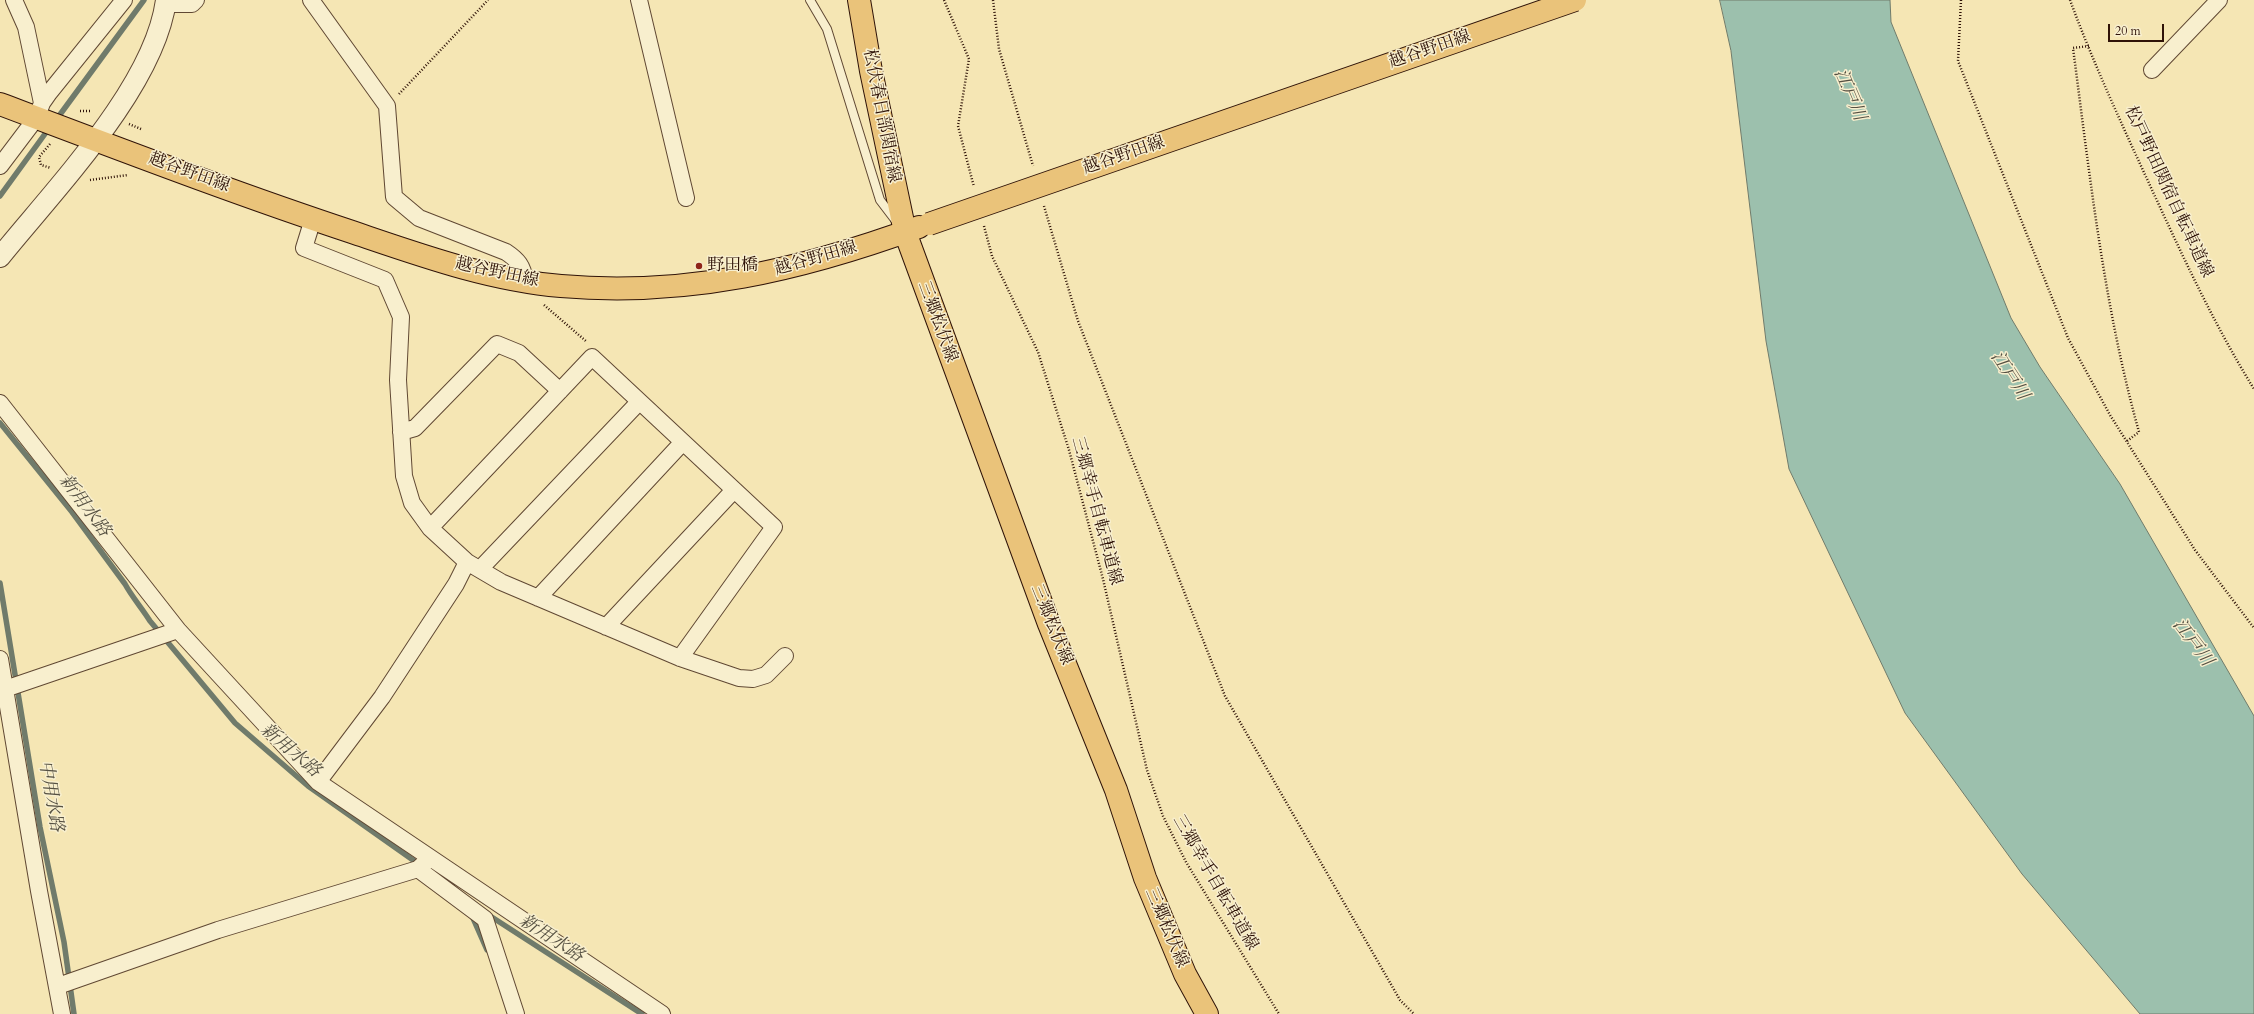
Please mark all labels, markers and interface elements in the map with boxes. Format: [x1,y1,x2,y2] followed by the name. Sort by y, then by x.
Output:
[2110,16,2166,42] scale bar
[2115,23,2141,39] text: 20 m
[1386,27,1474,73] street label: 越谷野田線
[858,47,904,185] street label: 松伏春日部関宿線
[1829,66,1869,124] water label: 江戸川
[2119,103,2217,281] street label: 松戸野田関宿自転車道線
[1080,133,1168,179] street label: 越谷野田線
[146,149,232,197] street label: 越谷野田線
[772,237,860,281] street label: 越谷野田線
[453,254,541,292] street label: 越谷野田線
[707,256,758,276] place label: 野田橋
[694,261,704,271] marker: 野田橋
[913,279,961,365] street label: 三郷松伏線
[1985,347,2033,405] water label: 江戸川
[1066,434,1126,588] street label: 三郷幸手自転車道線
[54,471,114,541] water label: 新用水路
[1026,582,1076,668] street label: 三郷松伏線
[2167,615,2217,671] water label: 江戸川
[255,720,325,782] water label: 新用水路
[33,759,67,833] water label: 中用水路
[1168,812,1262,954] street label: 三郷幸手自転車道線
[1140,885,1192,971] street label: 三郷松伏線
[515,910,587,968] water label: 新用水路

